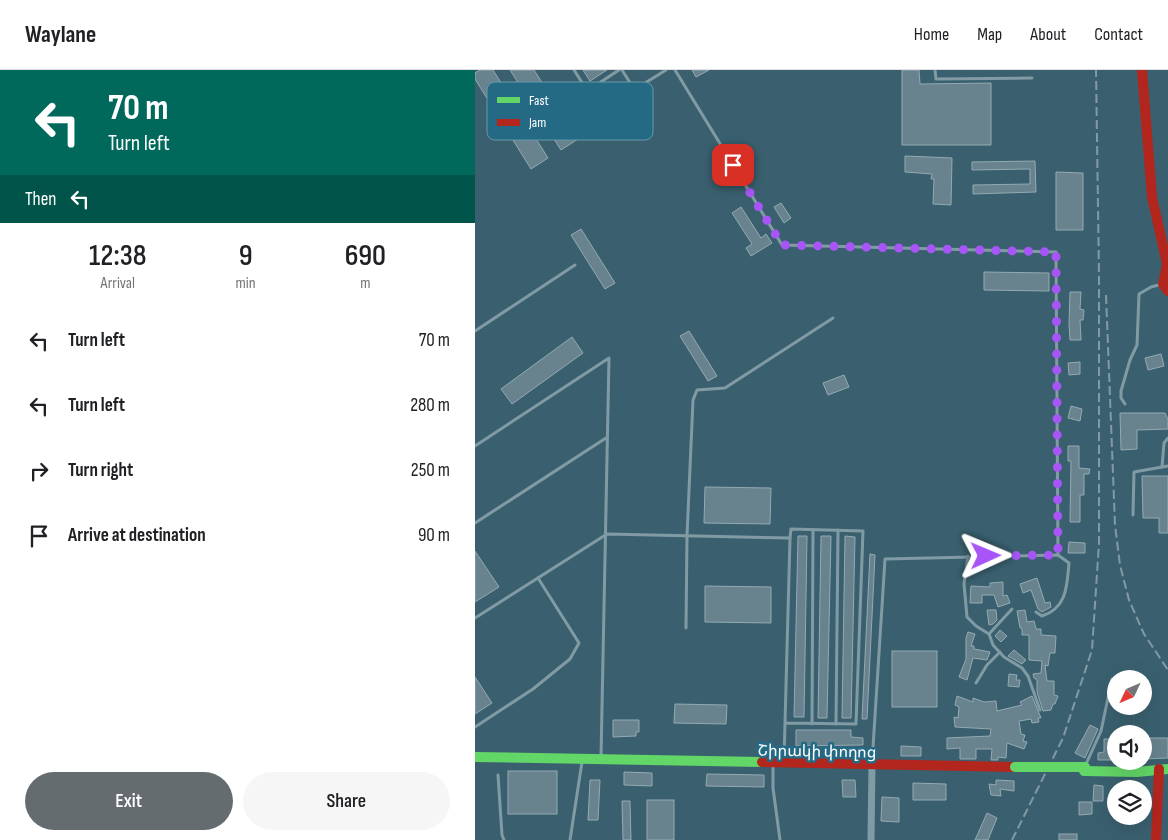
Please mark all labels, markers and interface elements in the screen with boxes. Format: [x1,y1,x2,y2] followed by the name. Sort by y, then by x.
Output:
[25,20,96,49] text: Waylane
[914,24,949,45] text: Home
[977,24,1002,45] text: Map
[1030,24,1066,45] text: About
[1094,24,1143,45] text: Contact
[487,82,653,140] legend
[108,87,168,130] text: 70 m
[25,90,90,155] icon: left
[529,92,549,109] text: Fast
[528,114,546,131] text: Jam
[108,130,170,157] text: Turn left
[712,144,754,186] pin
[719,151,747,179] icon: arrive
[66,185,94,213] icon: left
[25,188,56,211] text: Then
[89,238,147,274] text: 12:38
[239,238,253,274] text: 9
[345,238,386,274] text: 690
[101,274,135,293] text: Arrival
[236,274,256,293] text: min
[360,274,370,293] text: m
[25,327,53,355] icon: left
[68,329,125,352] text: Turn left
[419,329,450,352] text: 70 m
[25,392,53,420] icon: left
[68,394,125,417] text: Turn left
[410,394,450,417] text: 280 m
[25,457,53,485] icon: right
[68,459,133,482] text: Turn right
[411,459,450,482] text: 250 m
[25,522,53,550] icon: arrive
[68,524,206,547] text: Arrive at destination
[418,524,450,547] text: 90 m
[959,529,1011,581] position arrow
[1107,670,1153,715] north arrow
[1107,670,1152,825] map controls
[1107,725,1152,770] button: sound
[757,741,877,763] street label: Շիրակի փողոց
[25,772,233,830] button: Exit
[243,772,450,830] button: Share
[1107,780,1152,825] button: layers

